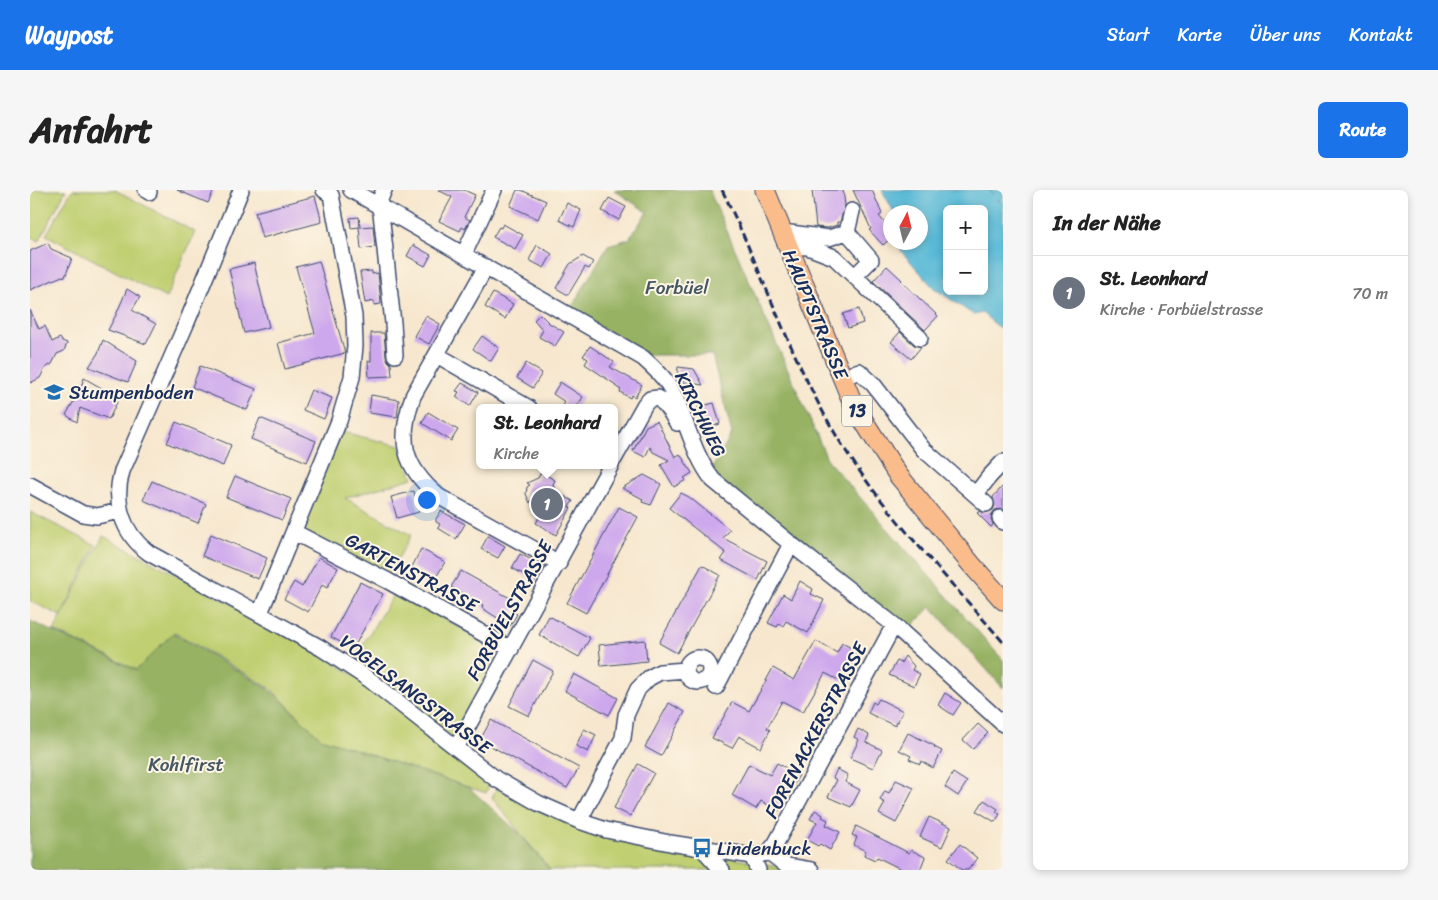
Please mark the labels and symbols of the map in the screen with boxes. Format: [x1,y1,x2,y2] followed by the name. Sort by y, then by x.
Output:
[883,205,928,250] north arrow
[773,244,858,386] street label: HAUPTSTRASSE
[645,271,709,304] park label: Forbüel
[665,365,736,463] street label: KIRCHWEG
[69,376,194,409] place label: Stumpenboden
[43,381,65,403] school or university icon: Stumpenboden
[842,396,872,427] road number: 13
[531,485,563,523] pin: 1
[414,487,440,513] your location
[339,523,486,622] street label: GARTENSTRASSE
[457,533,562,687] street label: FORBÜELSTRASSE
[332,626,500,764] street label: VOGELSANGSTRASSE
[755,635,877,824] street label: FORENACKERSTRASSE
[148,748,224,781] park label: Kohlfirst
[717,832,812,865] place label: Lindenbuck
[691,837,713,859] bus stop icon: Lindenbuck

